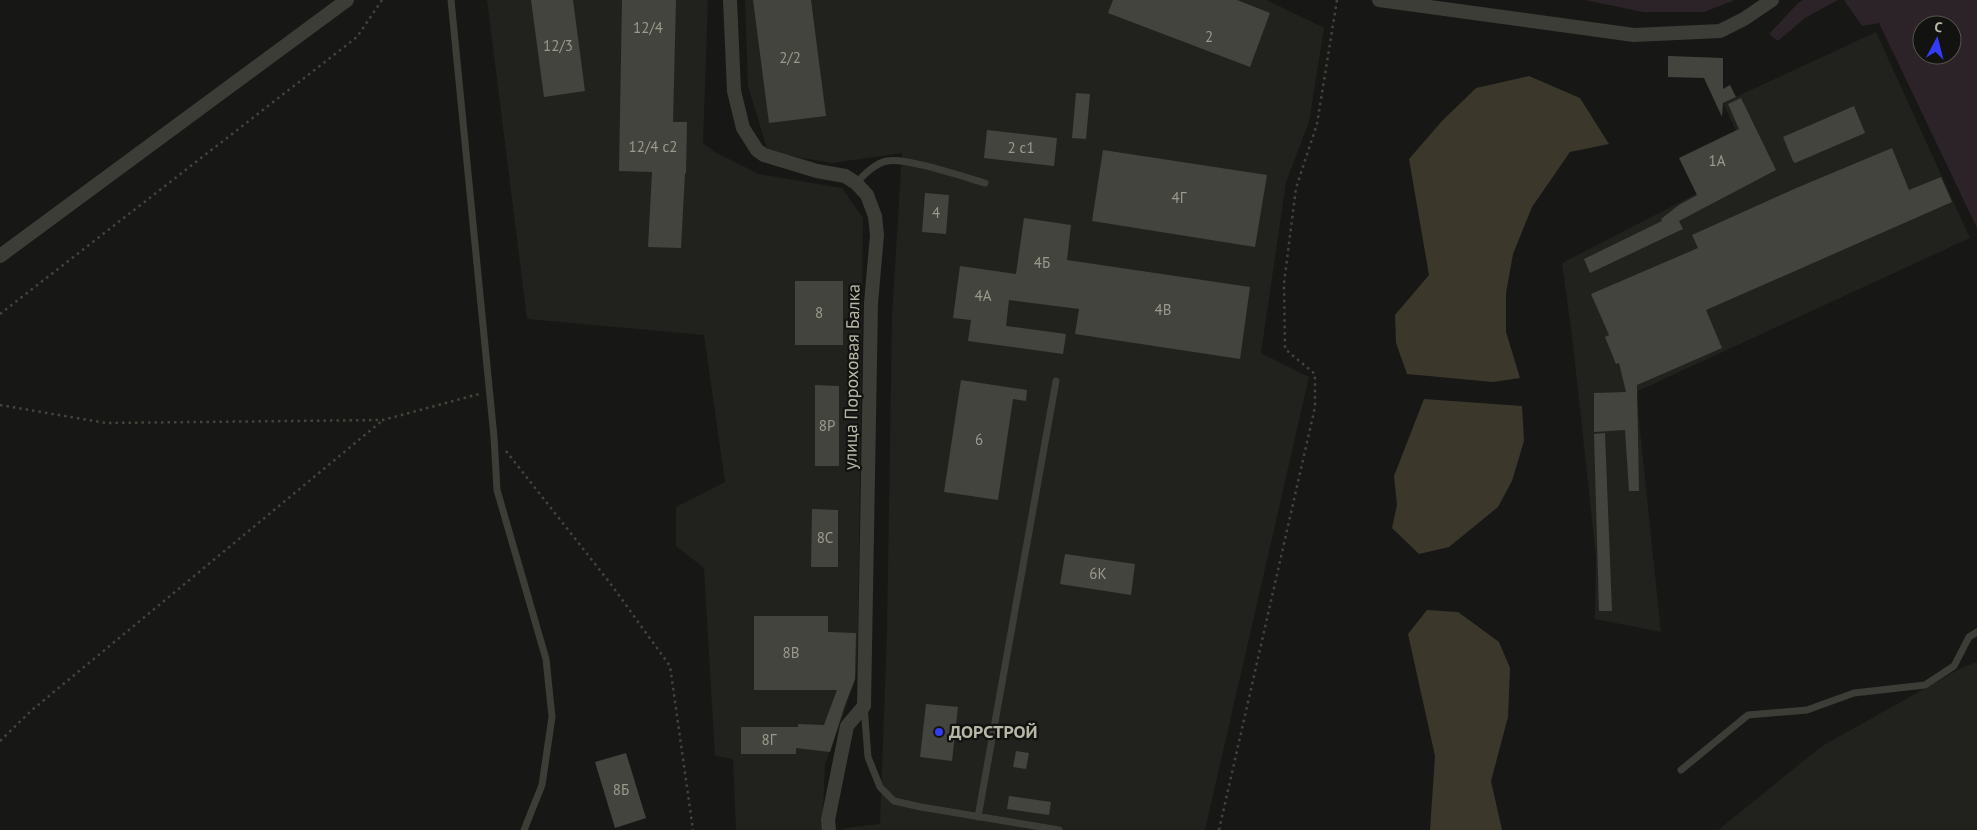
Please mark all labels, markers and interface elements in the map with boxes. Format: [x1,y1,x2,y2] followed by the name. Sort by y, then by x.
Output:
[1912,15,1962,65] north arrow
[633,18,663,37] house number: 12/4
[1934,18,1944,37] text: С
[1205,27,1213,46] house number: 2
[543,36,573,55] house number: 12/3
[779,48,801,67] house number: 2/2
[629,137,677,156] house number: 12/4 с2
[1007,138,1035,157] house number: 2 с1
[1709,151,1726,170] house number: 1А
[1172,188,1187,207] house number: 4Г
[932,203,940,222] house number: 4
[1034,253,1050,272] house number: 4Б
[838,284,865,470] street label: улица Пороховая Балка
[975,286,992,305] house number: 4А
[1155,300,1171,319] house number: 4В
[815,303,823,322] house number: 8
[819,416,835,435] house number: 8Р
[975,430,983,449] house number: 6
[817,528,833,547] house number: 8С
[1089,564,1107,583] house number: 6К
[783,643,799,662] house number: 8В
[949,720,1038,743] place label: ДОРСТРОЙ
[933,726,945,738] marker: ДОРСТРОЙ
[762,730,777,749] house number: 8Г
[613,780,629,799] house number: 8Б

